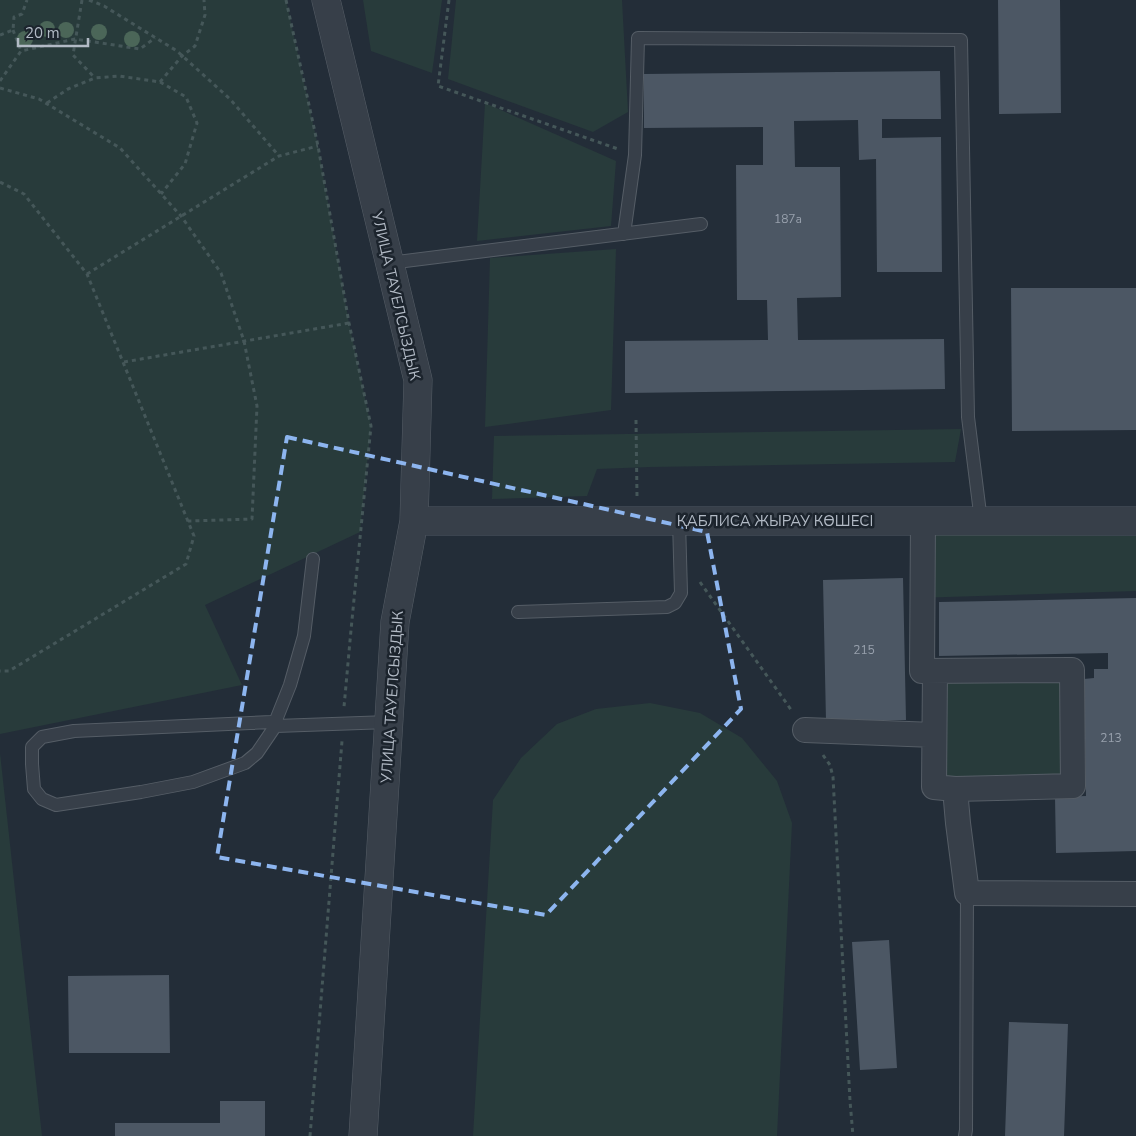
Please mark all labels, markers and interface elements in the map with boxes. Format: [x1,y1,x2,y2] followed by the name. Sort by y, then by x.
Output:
[18,15,88,47] scale bar
[25,23,60,43] text: 20 m
[367,209,425,383] street label: УЛИЦА ТАУЕЛСЫЗДЫК
[774,211,802,227] house number: 187а
[677,511,873,531] street label: ҚАБЛИСА ЖЫРАУ КӨШЕСІ
[376,610,408,785] street label: УЛИЦА ТАУЕЛСЫЗДЫК
[853,642,875,658] house number: 215
[1100,730,1122,746] house number: 213

